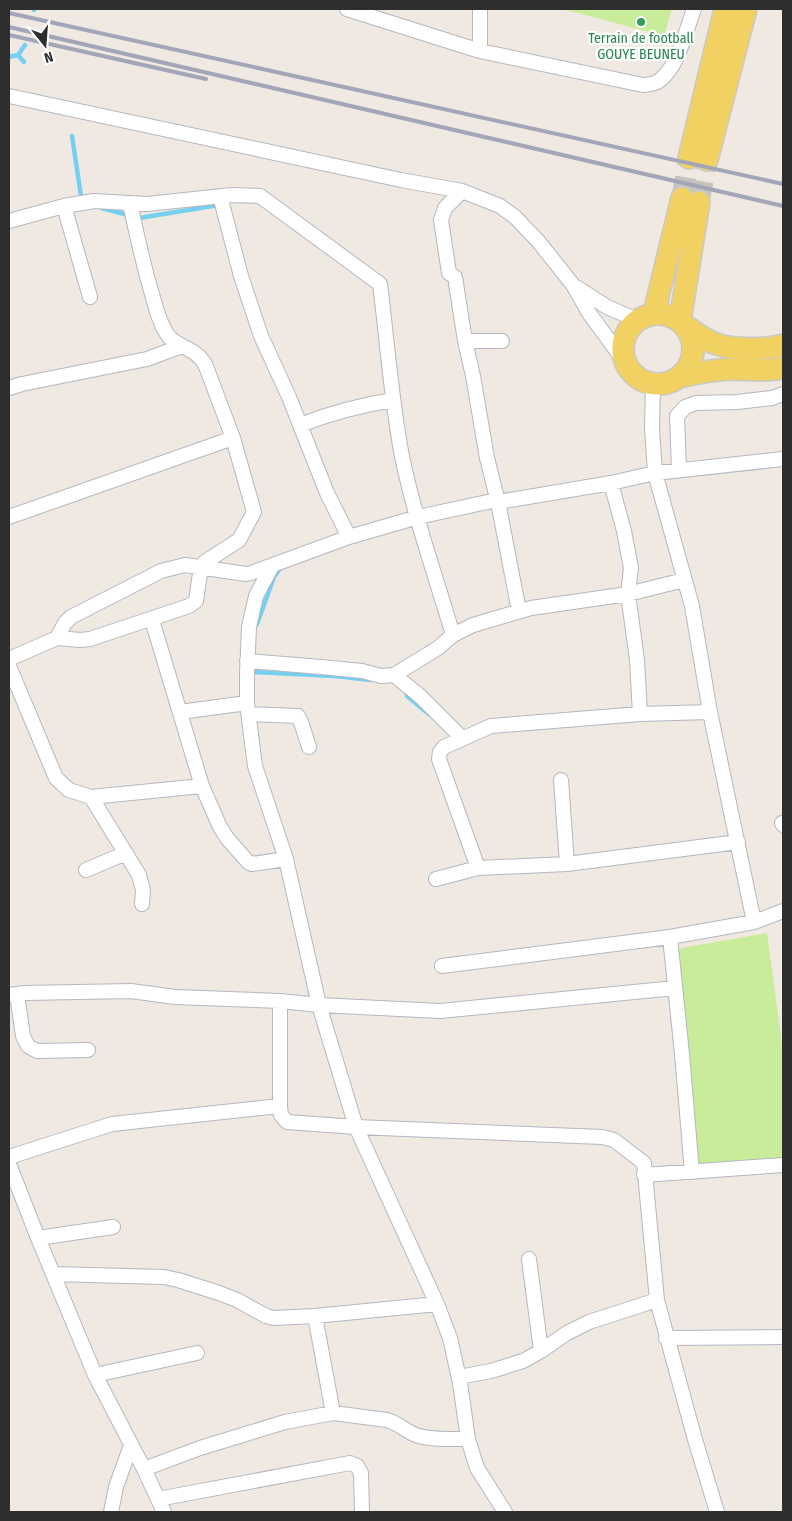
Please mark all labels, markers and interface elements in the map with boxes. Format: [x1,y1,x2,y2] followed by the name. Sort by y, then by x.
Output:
[635,16,647,28] marker: Terrain de football GOUYE BEUNEU
[20,20,70,70] north arrow
[588,30,694,63] place label: Terrain de football GOUYE BEUNEU
[42,48,55,66] text: N

